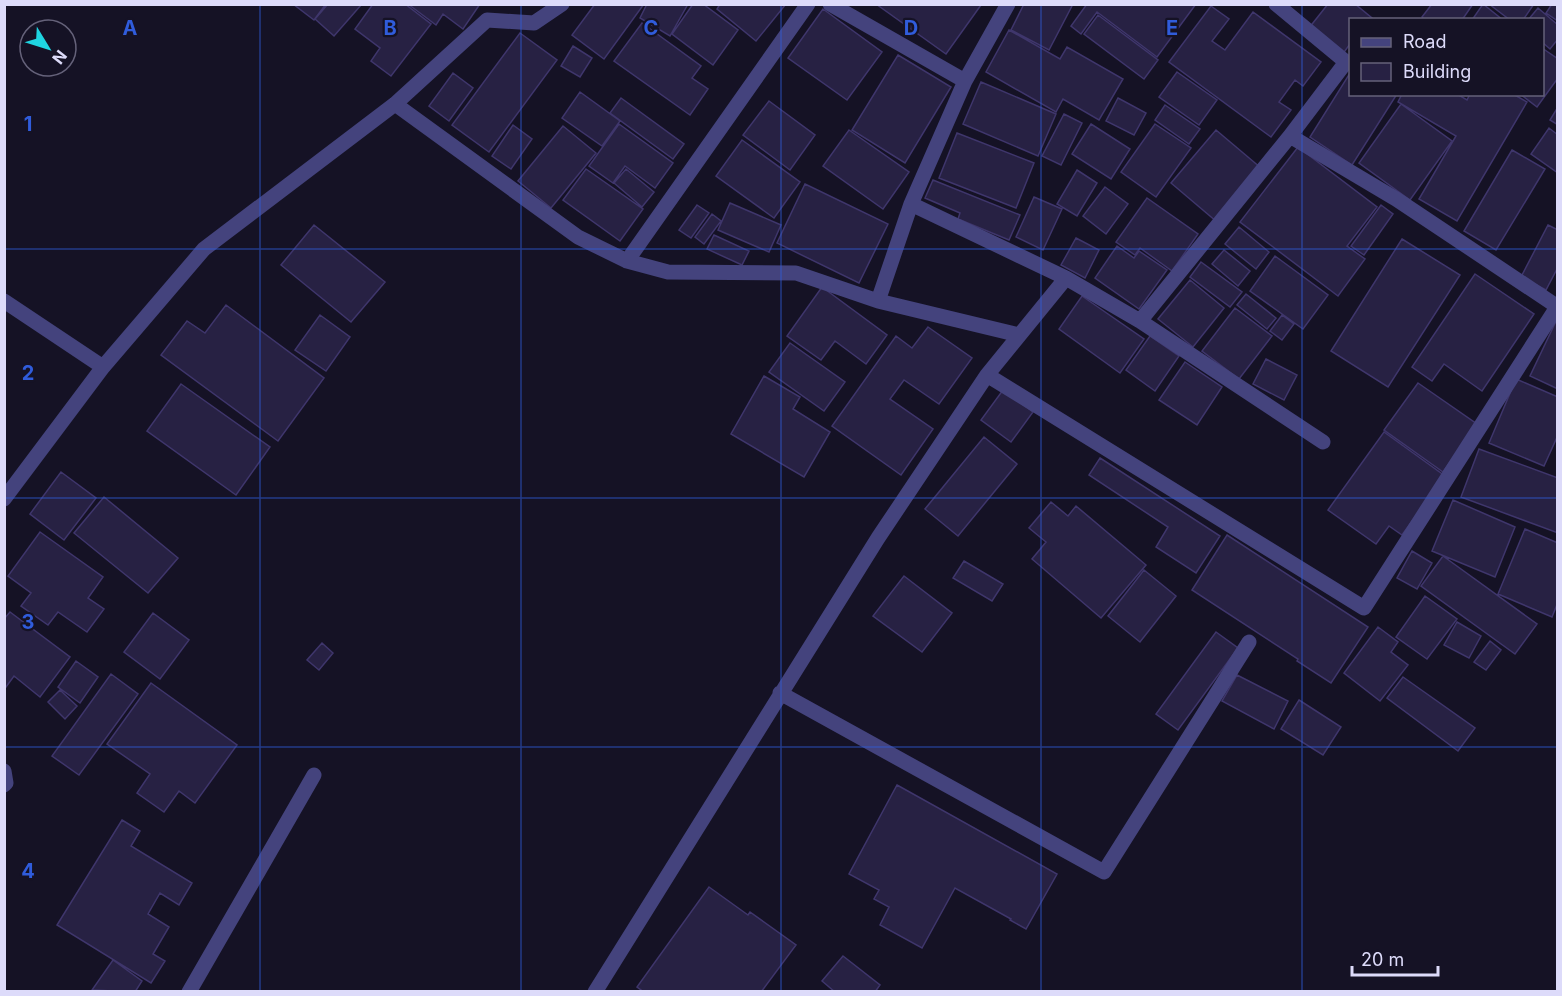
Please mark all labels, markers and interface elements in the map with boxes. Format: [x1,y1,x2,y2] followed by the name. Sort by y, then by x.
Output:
[123,16,138,40] text: A
[383,16,397,40] text: B
[644,16,658,40] text: C
[904,16,918,40] text: D
[1166,16,1178,40] text: E
[18,18,78,78] north arrow
[1349,18,1544,96] legend
[1403,31,1446,52] text: Road
[48,46,71,68] text: N
[1403,61,1471,82] text: Building
[24,112,32,136] text: 1
[22,361,34,385] text: 2
[22,610,34,634] text: 3
[21,859,35,883] text: 4
[1352,939,1438,977] scale bar
[1361,949,1404,970] text: 20 m

